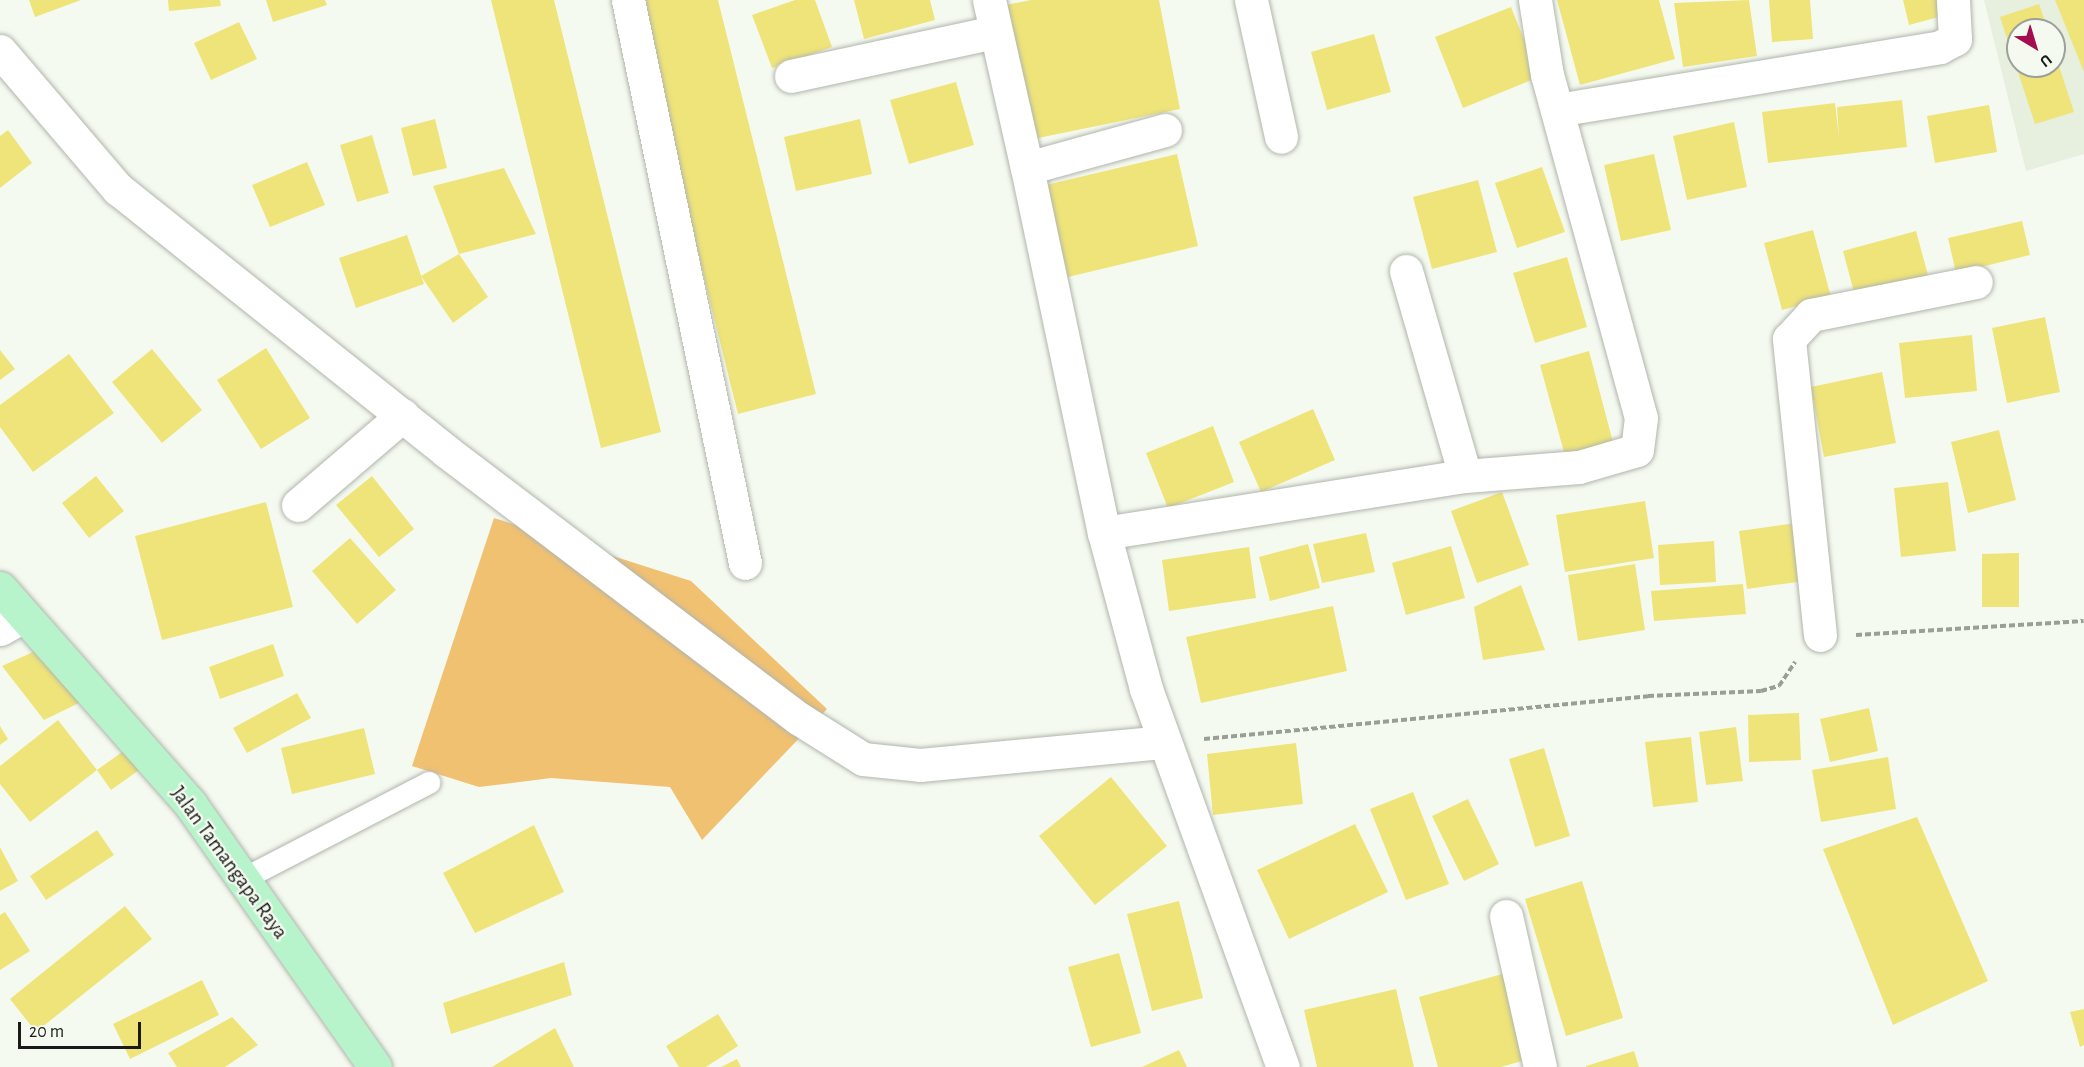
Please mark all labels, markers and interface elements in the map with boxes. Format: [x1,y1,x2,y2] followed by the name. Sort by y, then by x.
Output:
[2006,18,2066,78] north arrow
[2037,51,2055,70] text: U
[165,782,293,944] street label: Jalan Tamangapa Raya
[21,1010,144,1048] scale bar
[29,1023,64,1041] text: 20 m

